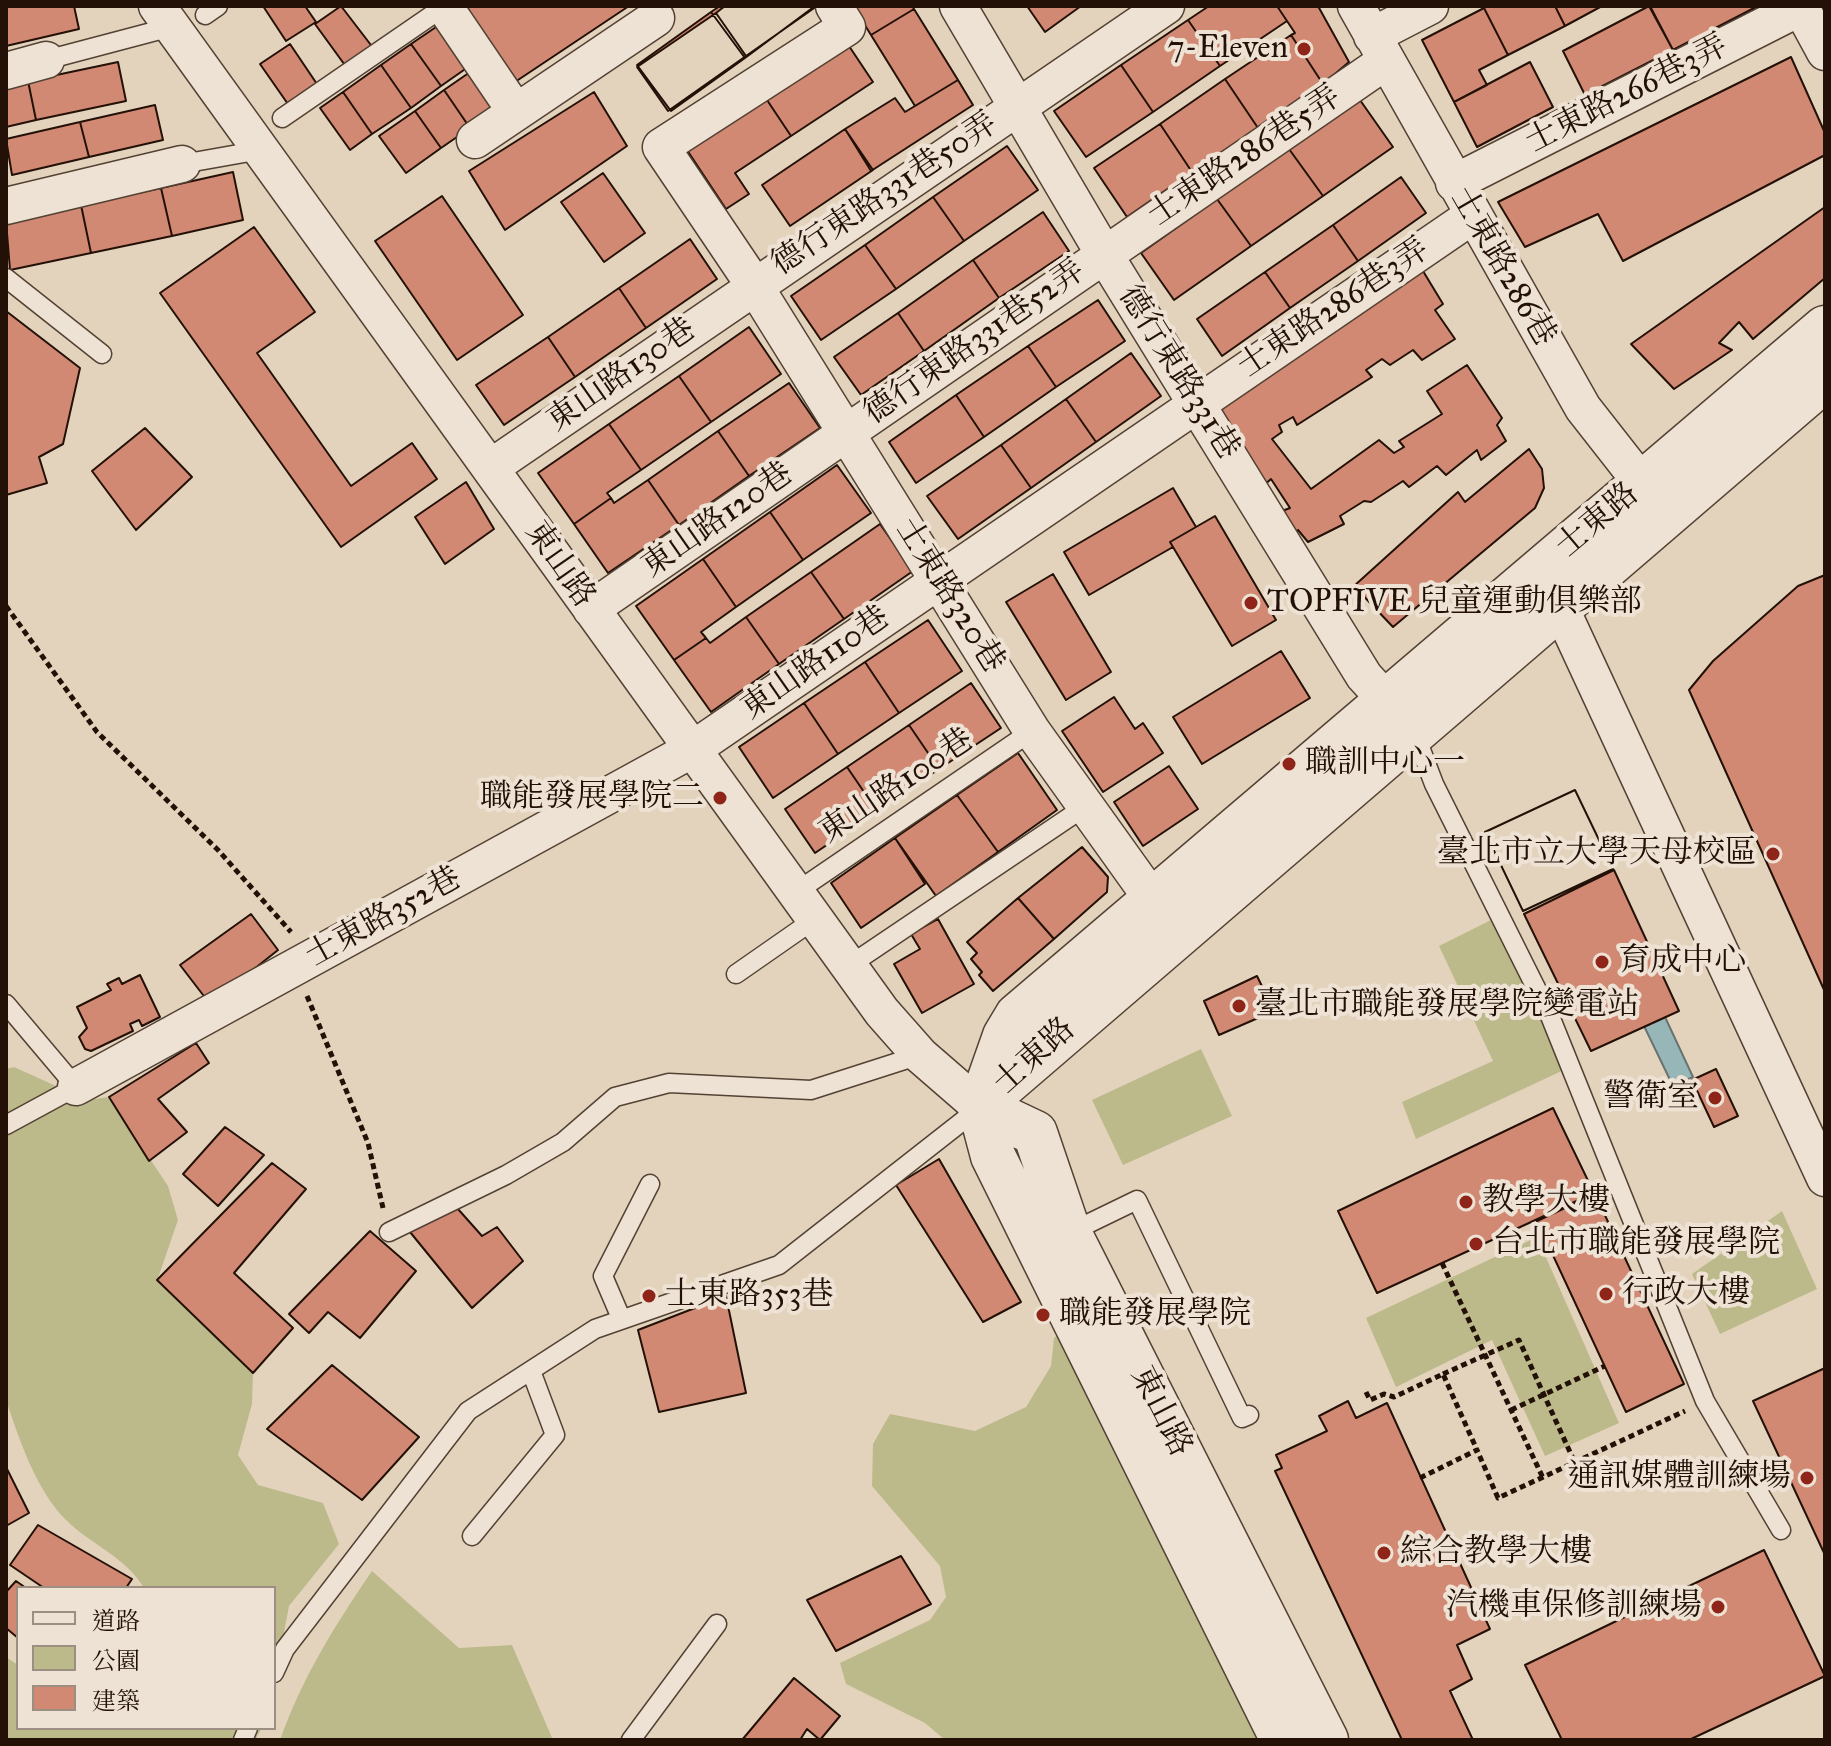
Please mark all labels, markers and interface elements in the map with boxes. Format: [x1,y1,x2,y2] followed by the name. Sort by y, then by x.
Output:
[1520,28,1734,162] street label: 士東路266巷3弄
[1168,30,1288,68] place label: 7-Eleven
[1295,40,1313,58] marker: 7-Eleven
[1141,78,1349,236] street label: 士東路286巷5弄
[765,105,1005,285] street label: 德行東路331巷50弄
[1441,181,1563,353] street label: 士東路286巷
[1231,231,1437,387] street label: 士東路286巷3弄
[857,252,1093,434] street label: 德行東路331巷52弄
[1109,279,1247,467] street label: 德行東路331巷
[541,311,703,441] street label: 東山路130巷
[635,455,801,587] street label: 東山路120巷
[1549,475,1647,567] street label: 士東路
[886,512,1012,680] street label: 士東路320巷
[516,515,602,615] street label: 東山路
[1267,584,1642,622] place label: TOPFIVE 兒童運動俱樂部
[1242,594,1260,612] marker: TOPFIVE 兒童運動俱樂部
[735,599,897,729] street label: 東山路110巷
[813,721,981,853] street label: 東山路100巷
[1305,745,1465,783] place label: 職訓中心一
[1280,755,1298,773] marker: 職訓中心一
[480,779,704,817] place label: 職能發展學院二
[711,789,729,807] marker: 職能發展學院二
[1437,835,1757,873] place label: 臺北市立大學天母校區
[1764,845,1782,863] marker: 臺北市立大學天母校區
[300,860,468,976] street label: 士東路352巷
[1618,943,1746,981] place label: 育成中心
[1593,953,1611,971] marker: 育成中心
[1255,987,1639,1025] place label: 臺北市職能發展學院變電站
[1230,997,1248,1015] marker: 臺北市職能發展學院變電站
[986,1011,1084,1103] street label: 士東路
[1603,1079,1699,1117] place label: 警衛室
[1706,1089,1724,1107] marker: 警衛室
[1482,1183,1610,1221] place label: 教學大樓
[1457,1193,1475,1211] marker: 教學大樓
[1492,1225,1780,1263] place label: 台北市職能發展學院
[1467,1235,1485,1253] marker: 台北市職能發展學院
[1622,1275,1750,1313] place label: 行政大樓
[665,1277,833,1315] place label: 士東路353巷
[1597,1285,1615,1303] marker: 行政大樓
[640,1287,658,1305] marker: 士東路353巷
[1059,1296,1251,1334] place label: 職能發展學院
[1034,1306,1052,1324] marker: 職能發展學院
[1121,1361,1199,1463] street label: 東山路
[1567,1459,1791,1497] place label: 通訊媒體訓練場
[1798,1469,1816,1487] marker: 通訊媒體訓練場
[1400,1534,1592,1572] place label: 綜合教學大樓
[1375,1544,1393,1562] marker: 綜合教學大樓
[16,1586,276,1730] legend
[1446,1588,1702,1626] place label: 汽機車保修訓練場
[1709,1598,1727,1616] marker: 汽機車保修訓練場
[92,1606,140,1636] text: 道路
[92,1646,140,1676] text: 公園
[92,1686,140,1716] text: 建築

